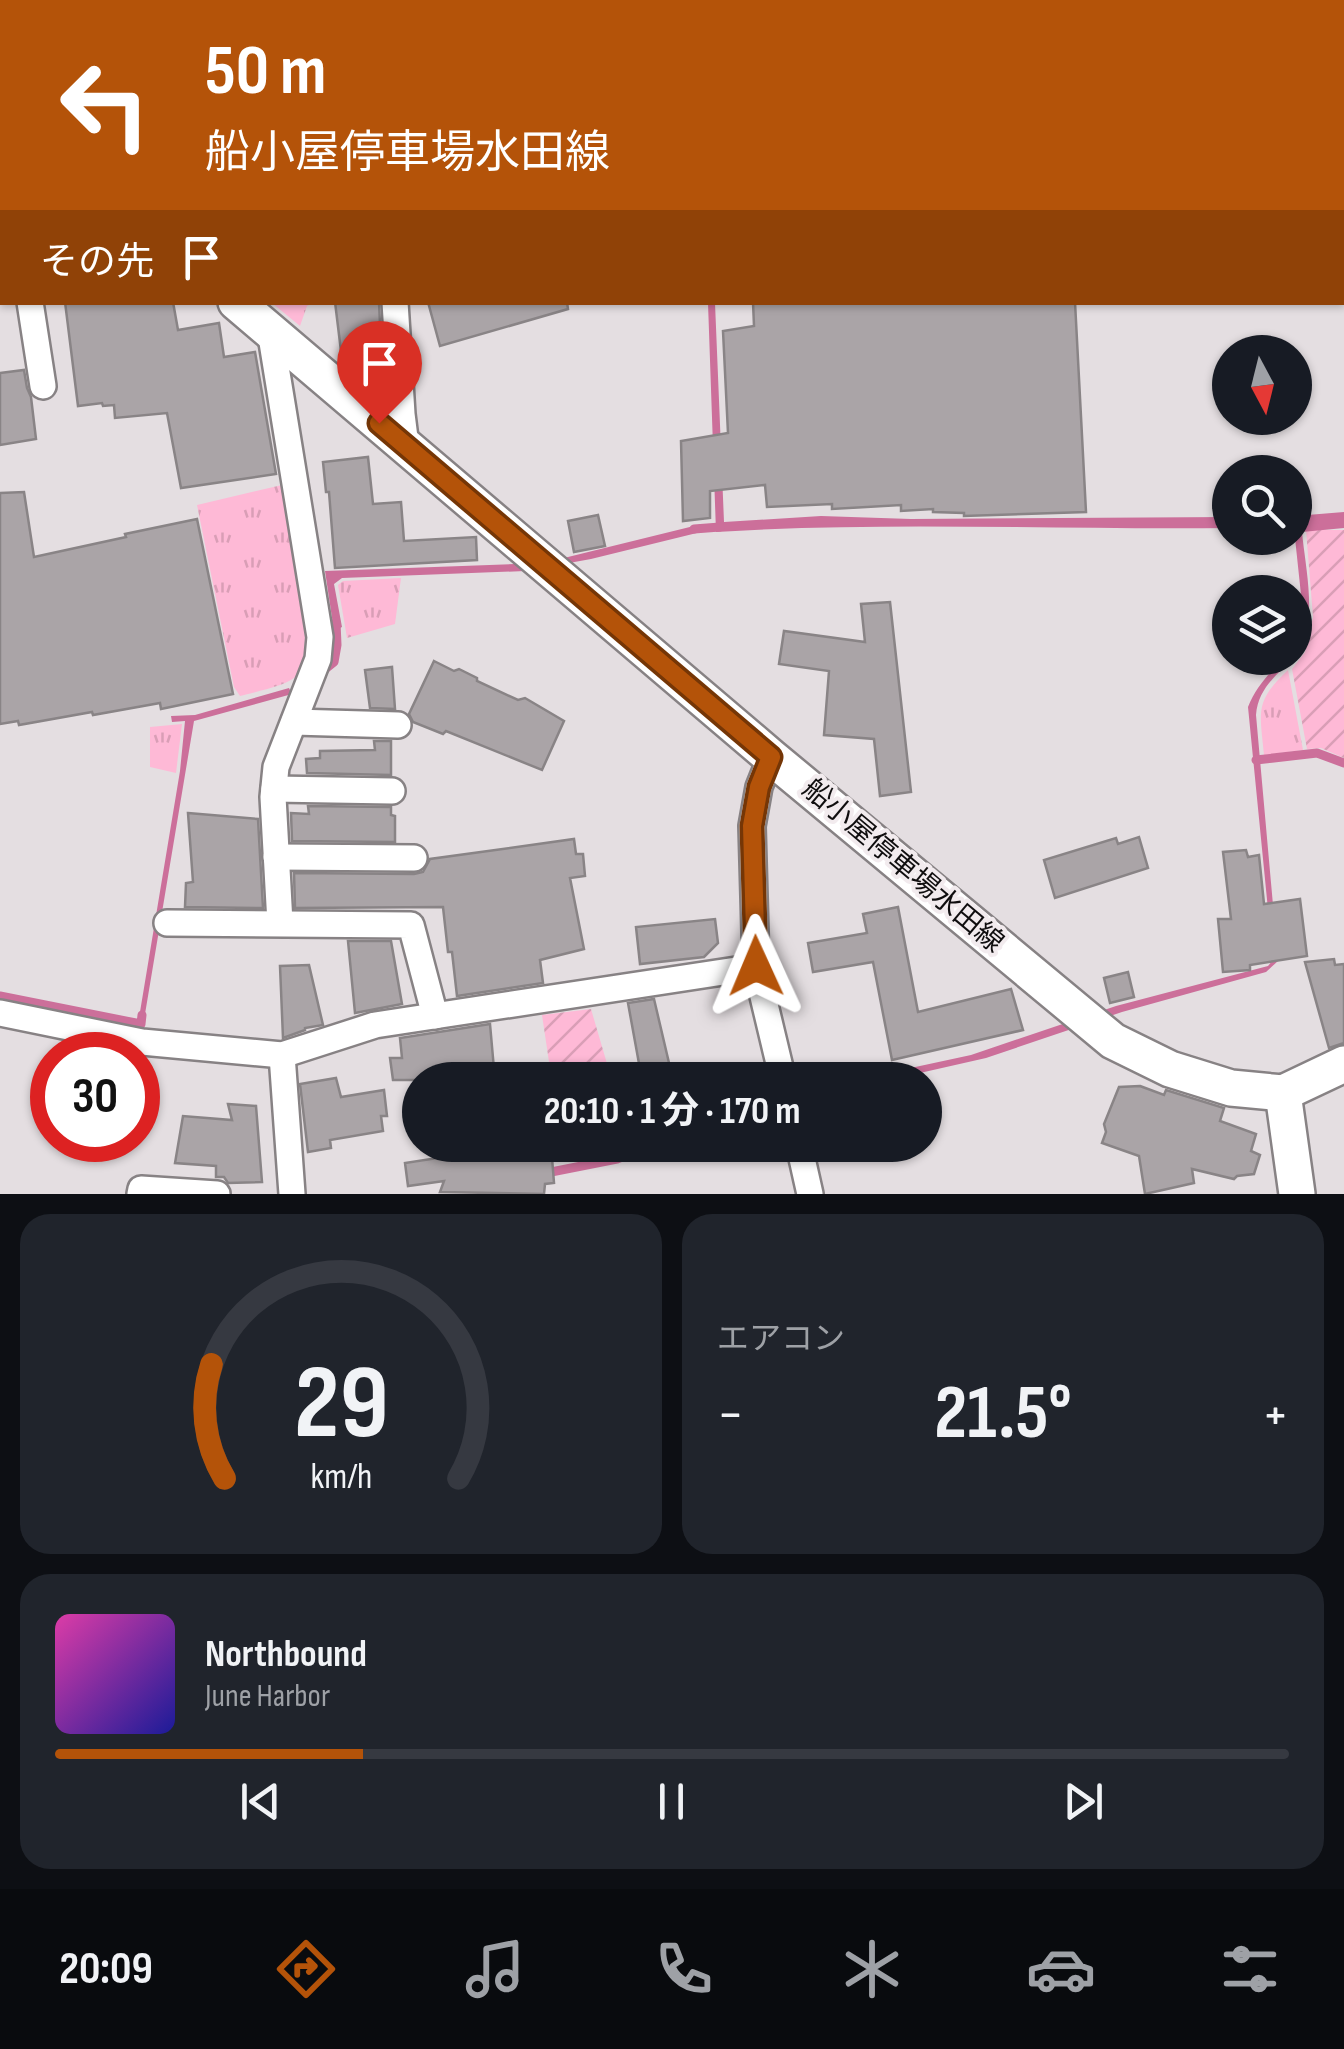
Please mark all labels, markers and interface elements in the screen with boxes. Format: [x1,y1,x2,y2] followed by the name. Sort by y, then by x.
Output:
[205,30,326,114] text: 50 m
[40,40,170,170] icon: left
[205,126,610,181] text: 船小屋停車場水田線
[174,230,229,285] icon: arrive
[40,240,154,285] text: その先
[337,321,422,424] pin
[1212,335,1312,435] north arrow
[1212,335,1312,675] map controls
[352,336,407,391] icon: arrive
[1212,455,1312,555] button: search
[1212,575,1312,675] button: layers
[796,772,1010,960] street label: 船小屋停車場水田線
[704,914,808,1018] position arrow
[30,1032,160,1162] speed limit sign: 30
[544,1089,800,1134] text: 20:10 · 1 分 · 170 m
[717,1320,845,1359] text: エアコン
[294,1342,388,1467] text: 29
[934,1369,1072,1460] text: 21.5°
[717,1382,744,1449] text: −
[1262,1382,1289,1449] text: +
[310,1456,372,1499] text: km/h
[205,1632,367,1677] text: Northbound
[205,1677,330,1716] text: June Harbor
[233,1774,288,1829] icon: previous
[644,1774,699,1829] icon: pause
[1056,1774,1111,1829] icon: next
[271,1934,341,2004] icon: directions
[460,1934,530,2004] icon: music
[649,1934,719,2004] icon: phone
[837,1934,907,2004] icon: climate
[1026,1934,1096,2004] icon: car
[1215,1934,1285,2004] icon: filters
[59,1942,153,1997] text: 20:09

